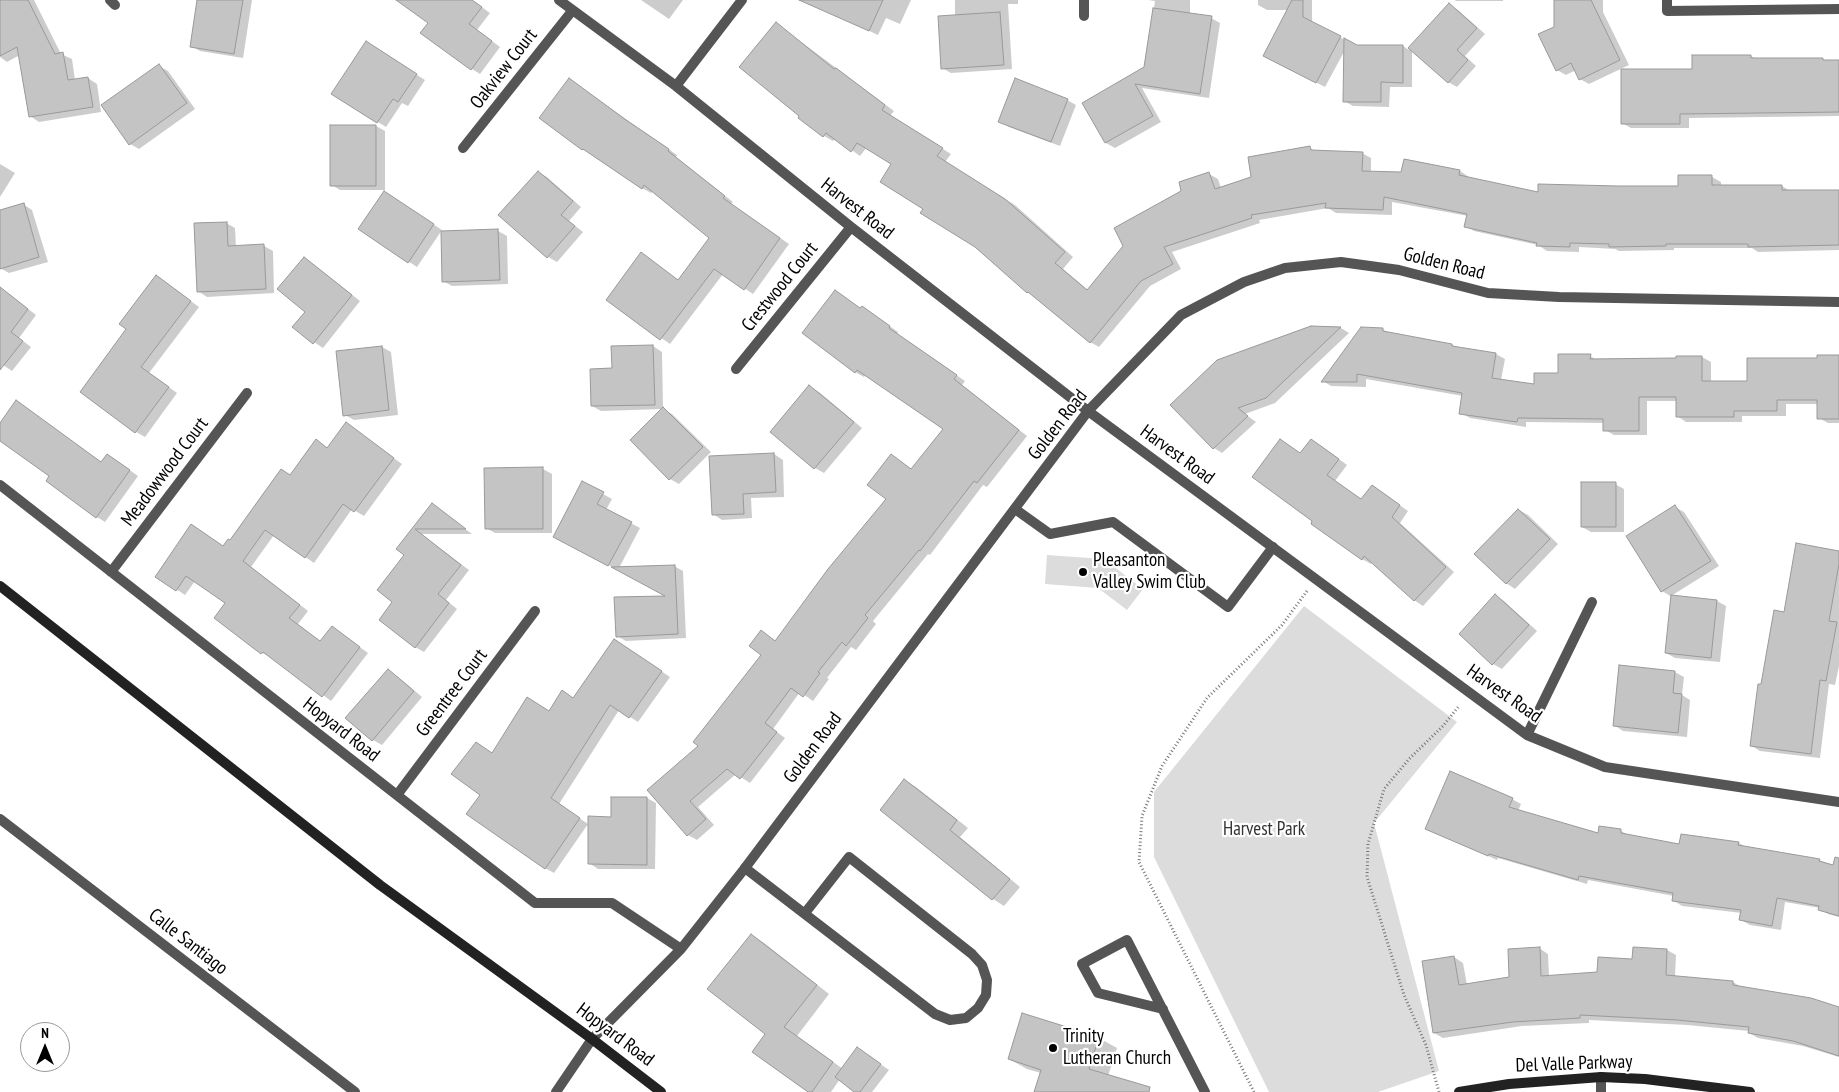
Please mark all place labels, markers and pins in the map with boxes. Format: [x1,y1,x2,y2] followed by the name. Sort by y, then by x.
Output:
[1093,550,1206,594] place label: Pleasanton Valley Swim Club
[1077,566,1089,578] marker: Pleasanton Valley Swim Club
[1063,1026,1171,1070] place label: Trinity Lutheran Church
[1047,1042,1059,1054] marker: Trinity Lutheran Church

